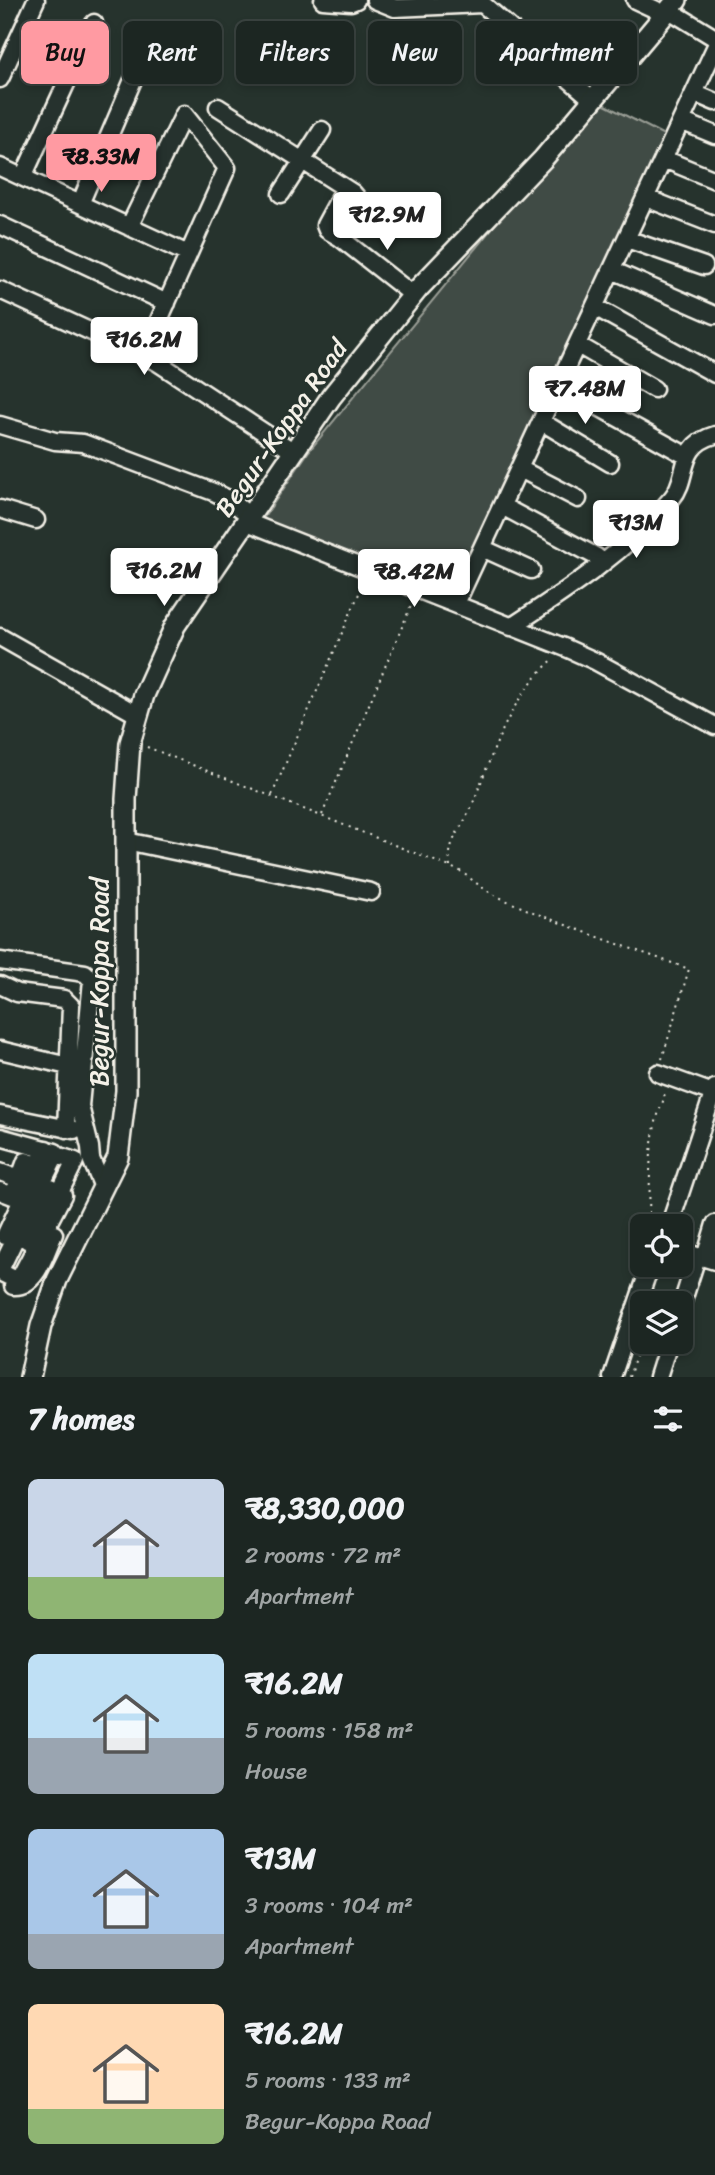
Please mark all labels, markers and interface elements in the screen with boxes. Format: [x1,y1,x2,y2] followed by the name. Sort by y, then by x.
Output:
[21,21,109,84] chip: Buy
[123,21,222,84] chip: Rent
[236,21,354,84] chip: Filters
[368,21,462,84] chip: New
[476,21,637,84] chip: Apartment
[44,134,158,194] pin: ₹8.33M
[62,136,140,177] text: ₹8.33M
[330,192,444,252] pin: ₹12.9M
[349,194,425,235] text: ₹12.9M
[87,318,201,377] pin: ₹16.2M
[107,319,181,360] text: ₹16.2M
[202,327,361,527] street label: Begur-Koppa Road
[528,366,642,426] pin: ₹7.48M
[545,368,625,409] text: ₹7.48M
[595,500,677,560] pin: ₹13M
[609,502,663,543] text: ₹13M
[107,548,221,608] pin: ₹16.2M
[127,550,201,591] text: ₹16.2M
[357,550,471,609] pin: ₹8.42M
[374,551,454,592] text: ₹8.42M
[76,875,122,1087] street label: Begur-Koppa Road
[630,1214,693,1354] map controls
[630,1214,693,1277] button: locate
[630,1291,693,1354] button: layers
[28,1392,135,1446] text: 7 homes
[649,1400,687,1438] icon: filters
[245,1481,405,1535] text: ₹8,330,000
[84,1507,168,1591] icon: home
[245,1535,401,1576] text: 2 rooms · 72 m²
[245,1576,354,1617] text: Apartment
[245,1656,343,1710] text: ₹16.2M
[84,1682,168,1766] icon: home
[245,1710,414,1751] text: 5 rooms · 158 m²
[245,1751,307,1792] text: House
[245,1831,316,1885] text: ₹13M
[84,1857,168,1941] icon: home
[245,1885,413,1926] text: 3 rooms · 104 m²
[245,1926,354,1967] text: Apartment
[245,2006,343,2060] text: ₹16.2M
[84,2032,168,2116] icon: home
[245,2060,411,2101] text: 5 rooms · 133 m²
[245,2101,430,2142] text: Begur-Koppa Road

